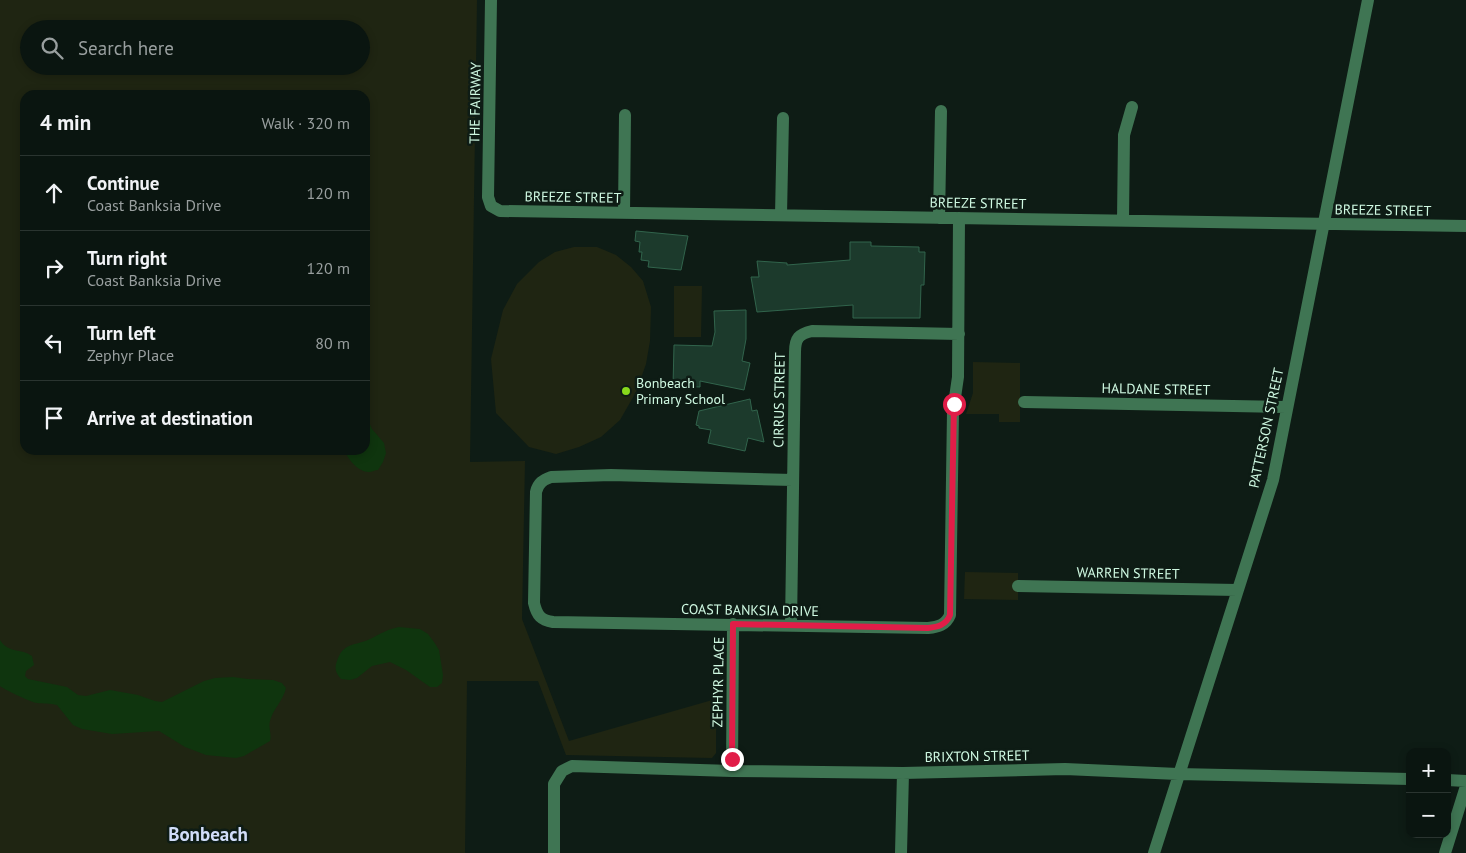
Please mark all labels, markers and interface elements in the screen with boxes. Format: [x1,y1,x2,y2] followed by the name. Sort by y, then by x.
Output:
[20,20,370,75] search box
[38,34,66,62] icon: search
[78,36,174,60] text: Search here
[465,62,485,144] street label: THE FAIRWAY
[40,109,91,136] text: 4 min
[261,113,350,133] text: Walk · 320 m
[87,171,159,195] text: Continue
[40,179,68,207] icon: ahead
[307,183,350,203] text: 120 m
[524,187,622,207] street label: BREEZE STREET
[929,193,1027,213] street label: BREEZE STREET
[87,195,221,215] text: Coast Banksia Drive
[1334,200,1432,220] street label: BREEZE STREET
[87,246,167,270] text: Turn right
[40,254,68,282] icon: right
[307,258,350,278] text: 120 m
[87,270,221,290] text: Coast Banksia Drive
[87,321,156,345] text: Turn left
[40,329,68,357] icon: left
[315,333,350,353] text: 80 m
[87,345,174,365] text: Zephyr Place
[769,352,789,448] street label: CIRRUS STREET
[1244,366,1288,490] street label: PATTERSON STREET
[636,374,725,408] place label: Bonbeach Primary School
[1101,379,1211,399] street label: HALDANE STREET
[620,385,632,397] marker: Bonbeach Primary School
[943,393,966,416] route start
[40,404,68,432] icon: arrive
[87,406,253,430] text: Arrive at destination
[1076,563,1180,583] street label: WARREN STREET
[681,600,819,620] street label: COAST BANKSIA DRIVE
[708,636,728,728] street label: ZEPHYR PLACE
[924,746,1030,766] street label: BRIXTON STREET
[721,748,744,771] route end
[1406,748,1451,838] map controls
[1406,748,1451,793] button: +
[1406,793,1451,838] button: −
[168,822,248,846] district label: Bonbeach

